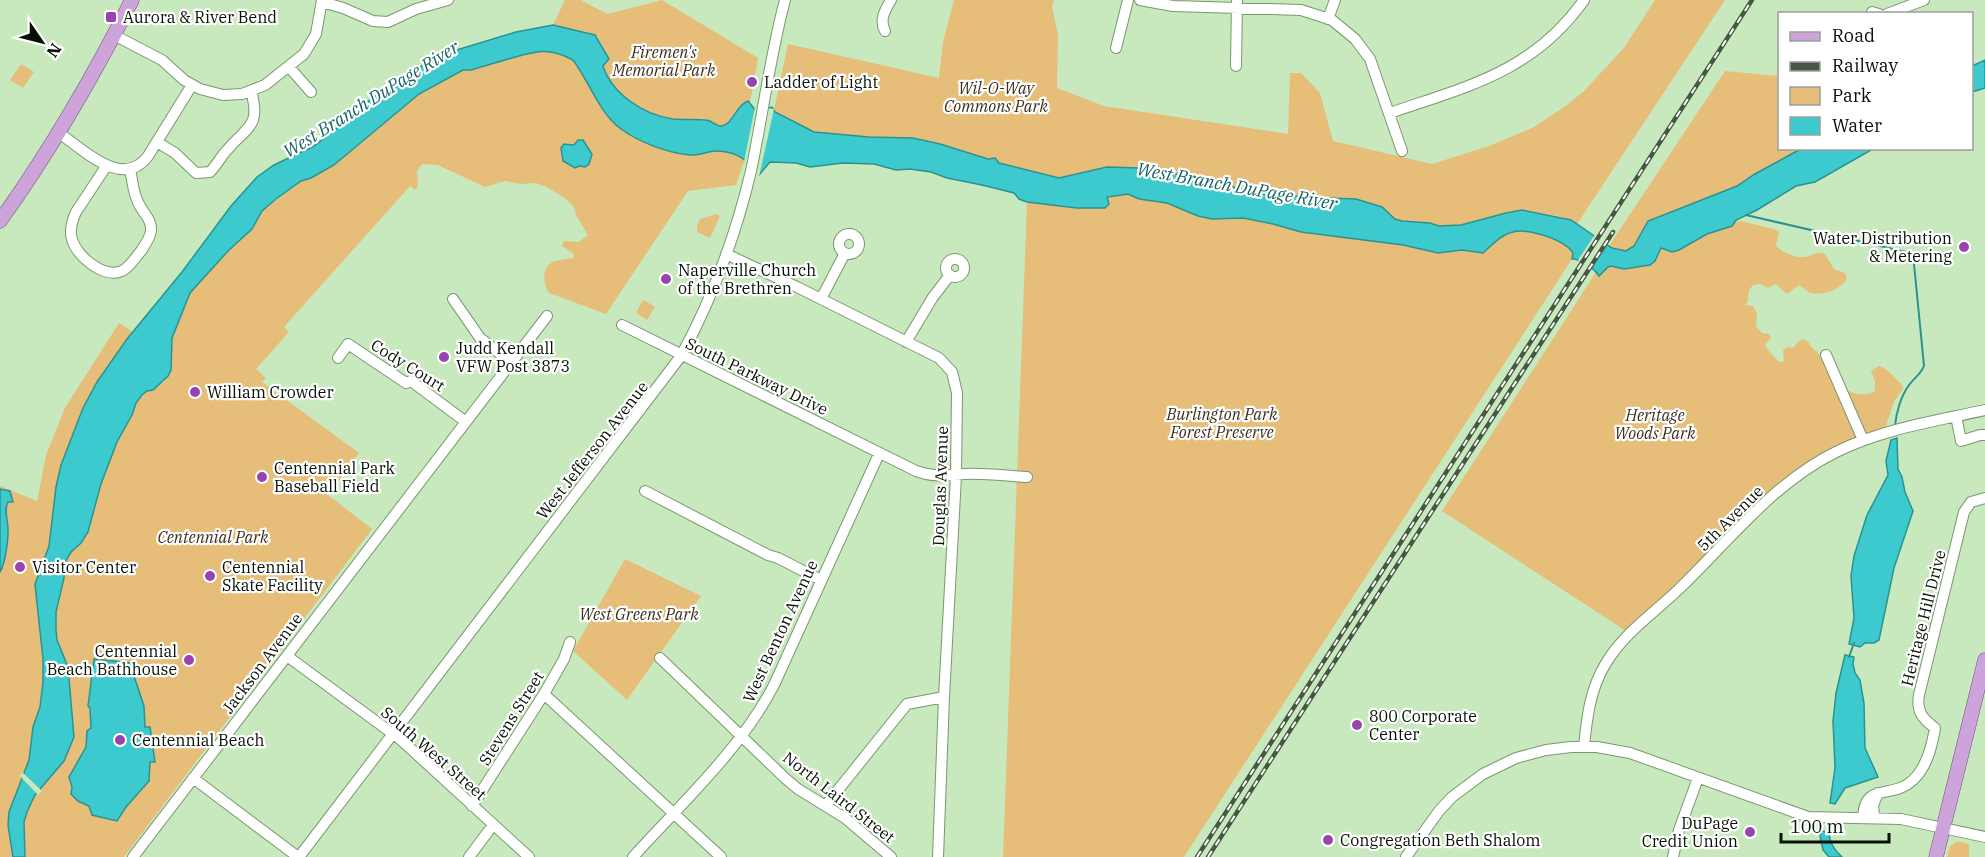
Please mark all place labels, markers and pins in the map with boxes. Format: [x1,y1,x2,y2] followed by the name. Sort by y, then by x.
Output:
[123,7,277,27] place label: Aurora & River Bend
[104,10,118,24] marker: Aurora & River Bend
[764,72,878,92] place label: Ladder of Light
[745,75,759,89] marker: Ladder of Light
[1813,228,1952,266] place label: Water Distribution & Metering
[1957,240,1971,254] marker: Water Distribution & Metering
[678,260,816,298] place label: Naperville Church of the Brethren
[659,272,673,286] marker: Naperville Church of the Brethren
[456,338,570,376] place label: Judd Kendall VFW Post 3873
[437,350,451,364] marker: Judd Kendall VFW Post 3873
[207,382,334,402] place label: William Crowder
[188,385,202,399] marker: William Crowder
[274,458,396,496] place label: Centennial Park Baseball Field
[255,470,269,484] marker: Centennial Park Baseball Field
[32,557,136,577] place label: Visitor Center
[222,557,323,595] place label: Centennial Skate Facility
[13,560,27,574] marker: Visitor Center
[203,569,217,583] marker: Centennial Skate Facility
[47,641,177,679] place label: Centennial Beach Bathhouse
[182,653,196,667] marker: Centennial Beach Bathhouse
[1369,706,1477,744] place label: 800 Corporate Center
[1350,718,1364,732] marker: 800 Corporate Center
[132,730,264,750] place label: Centennial Beach
[113,733,127,747] marker: Centennial Beach
[1642,813,1738,851] place label: DuPage Credit Union
[1743,825,1757,839] marker: DuPage Credit Union
[1340,830,1541,850] place label: Congregation Beth Shalom
[1321,833,1335,847] marker: Congregation Beth Shalom

